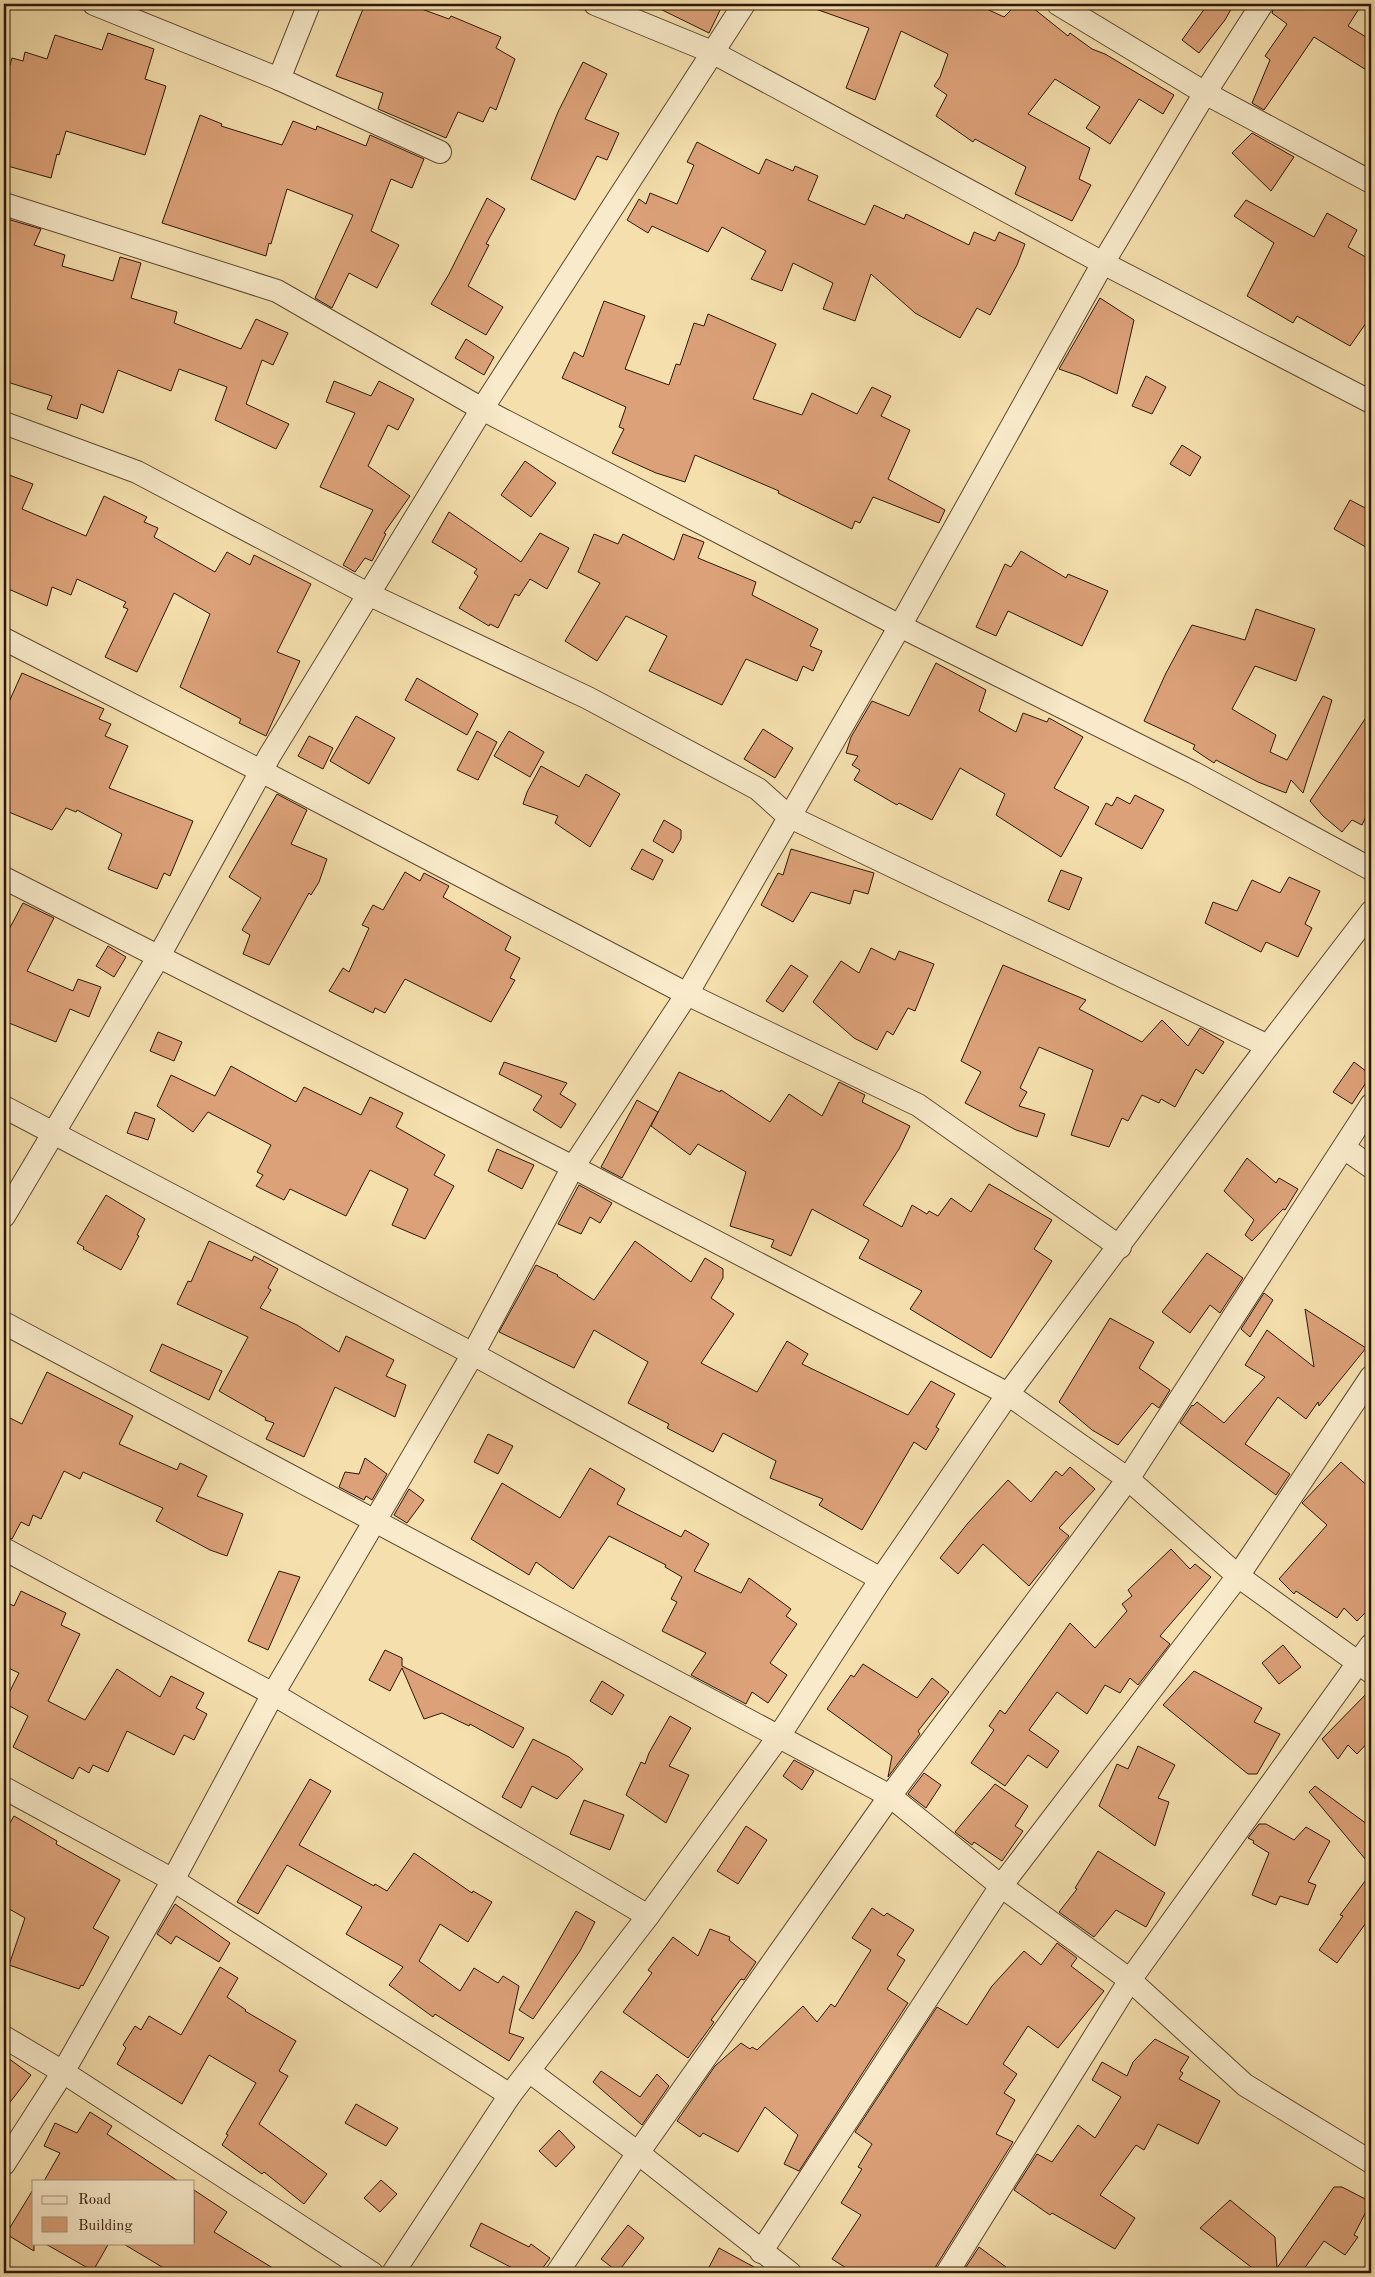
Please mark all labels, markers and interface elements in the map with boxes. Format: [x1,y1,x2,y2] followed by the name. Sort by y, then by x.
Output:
[32,2180,195,2244] legend
[78,2193,112,2208] text: Road
[78,2219,133,2234] text: Building

